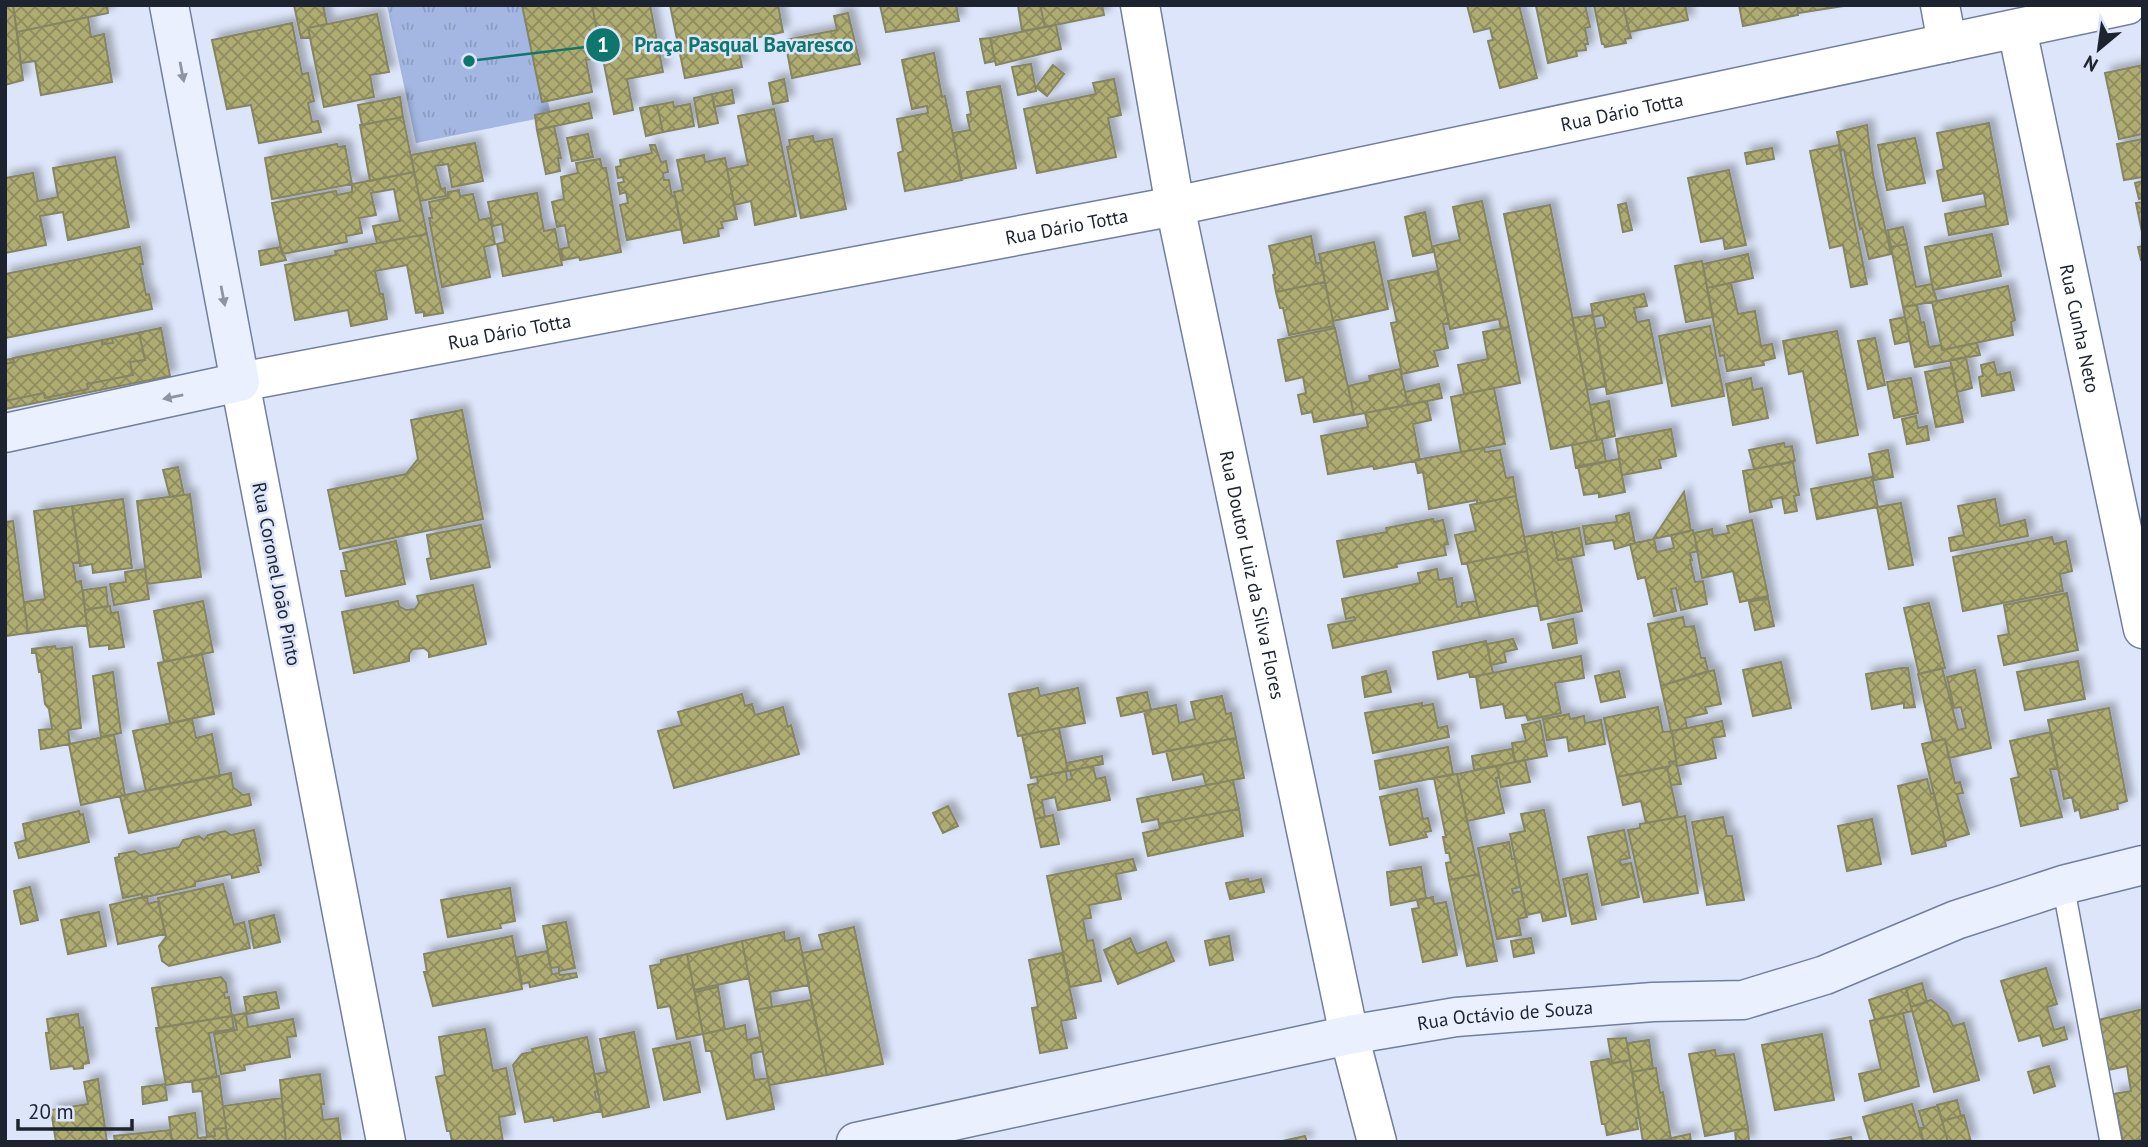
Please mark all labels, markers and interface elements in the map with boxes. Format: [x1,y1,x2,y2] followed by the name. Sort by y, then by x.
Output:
[2064,14,2134,84] north arrow
[585,24,867,66] callout: Praça Pasqual Bavaresco
[597,31,609,58] text: 1
[634,31,854,58] text: Praça Pasqual Bavaresco
[2079,50,2102,77] text: N
[176,61,187,83] one-way arrow
[1558,87,1685,136] street label: Rua Dário Totta
[1003,203,1130,250] street label: Rua Dário Totta
[2055,262,2105,395] street label: Rua Cunha Neto
[218,285,229,307] one-way arrow
[446,308,573,355] street label: Rua Dário Totta
[162,391,184,402] one-way arrow
[1215,448,1290,701] street label: Rua Doutor Luiz da Silva Flores
[247,480,307,668] street label: Rua Coronel João Pinto
[1415,995,1594,1035] street label: Rua Octávio de Souza
[18,1088,131,1132] scale bar
[28,1098,74,1125] text: 20 m

